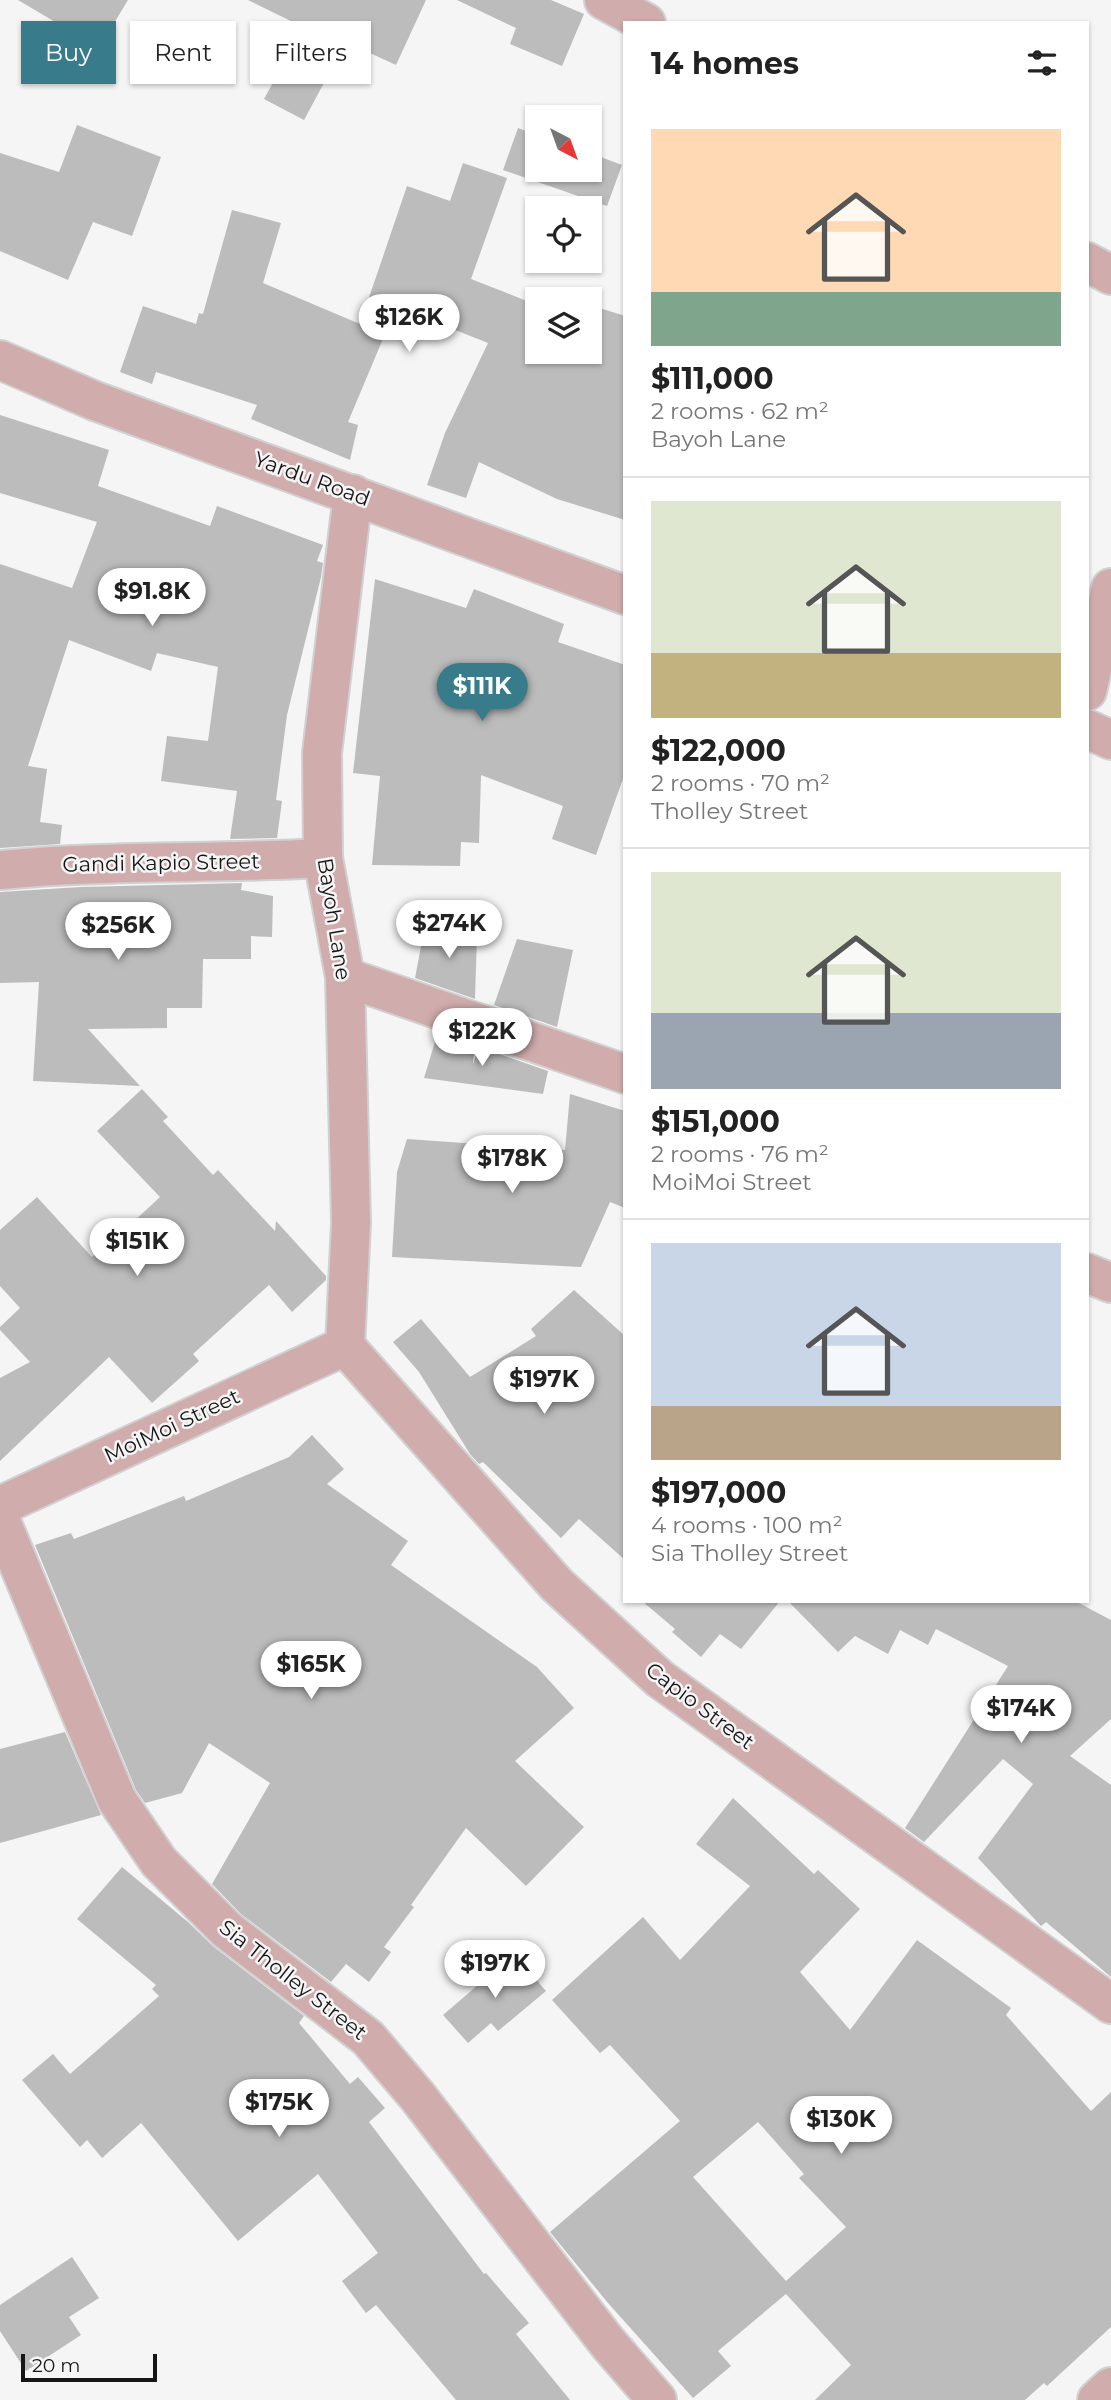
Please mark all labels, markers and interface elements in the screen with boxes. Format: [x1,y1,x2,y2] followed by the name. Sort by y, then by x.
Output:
[21,21,116,84] chip: Buy
[130,21,236,84] chip: Rent
[250,21,371,84] chip: Filters
[1023,44,1061,82] icon: filters
[651,45,799,82] text: 14 homes
[525,105,602,182] north arrow
[525,105,602,364] map controls
[793,174,919,300] icon: home
[525,196,602,273] button: locate
[525,287,602,364] button: layers
[360,294,458,354] pin: $126K
[375,303,443,331] text: $126K
[651,360,774,397] text: $111,000
[651,397,829,425] text: 2 rooms · 62 m²
[651,425,786,453] text: Bayoh Lane
[251,446,373,511] street label: Yardu Road
[793,546,919,672] icon: home
[95,568,209,628] pin: $91.8K
[114,577,190,605] text: $91.8K
[433,664,531,723] pin: $111K
[453,672,511,700] text: $111K
[651,732,786,769] text: $122,000
[651,769,830,797] text: 2 rooms · 70 m²
[651,797,808,825] text: Tholley Street
[62,848,260,877] street label: Gandi Kapio Street
[312,856,356,982] street label: Bayoh Lane
[400,900,498,960] pin: $274K
[69,902,167,962] pin: $256K
[412,909,486,937] text: $274K
[81,911,155,939] text: $256K
[793,917,919,1043] icon: home
[433,1009,531,1068] pin: $122K
[448,1017,516,1045] text: $122K
[651,1103,780,1140] text: $151,000
[463,1136,561,1195] pin: $178K
[651,1140,829,1168] text: 2 rooms · 76 m²
[477,1144,547,1172] text: $178K
[651,1168,812,1196] text: MoiMoi Street
[88,1218,186,1278] pin: $151K
[105,1227,169,1255] text: $151K
[793,1288,919,1414] icon: home
[495,1356,593,1416] pin: $197K
[509,1365,579,1393] text: $197K
[100,1383,244,1468] street label: MoiMoi Street
[651,1474,786,1511] text: $197,000
[651,1511,843,1539] text: 4 rooms · 100 m²
[651,1539,848,1567] text: Sia Tholley Street
[262,1642,360,1701] pin: $165K
[277,1650,345,1678] text: $165K
[641,1657,759,1754] street label: Capio Street
[972,1686,1070,1745] pin: $174K
[986,1694,1056,1722] text: $174K
[215,1914,372,2045] street label: Sia Tholley Street
[446,1940,544,2000] pin: $197K
[460,1949,530,1977] text: $197K
[230,2080,328,2139] pin: $175K
[245,2088,313,2116] text: $175K
[792,2096,890,2156] pin: $130K
[806,2105,876,2133] text: $130K
[21,2351,158,2383] scale bar
[32,2354,80,2377] text: 20 m

